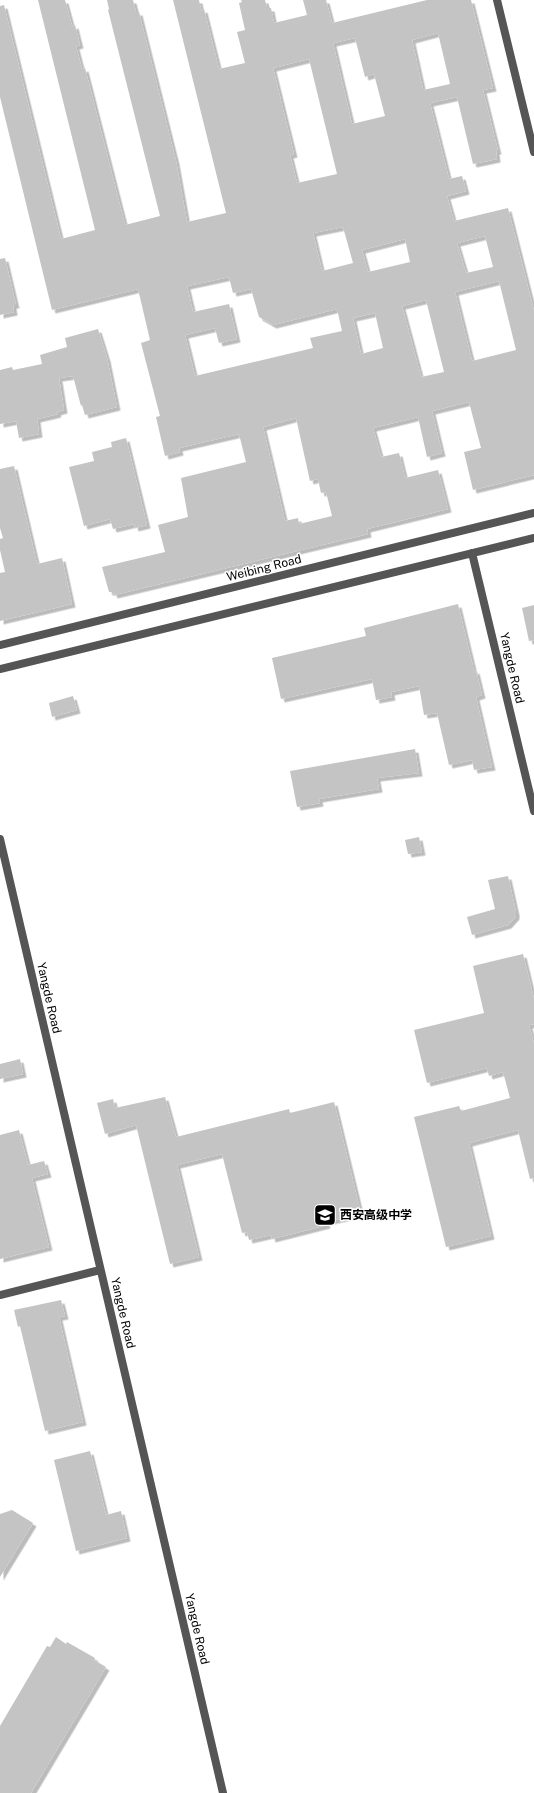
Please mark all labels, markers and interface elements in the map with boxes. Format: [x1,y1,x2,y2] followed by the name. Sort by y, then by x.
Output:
[225,552,303,584] street label: Weibing Road
[497,631,527,705] street label: Yangde Road
[34,961,64,1035] street label: Yangde Road
[312,1202,338,1228] school or university icon: 西安高级中学
[340,1208,412,1222] place label: 西安高级中学
[108,1276,138,1350] street label: Yangde Road
[182,1592,212,1666] street label: Yangde Road

